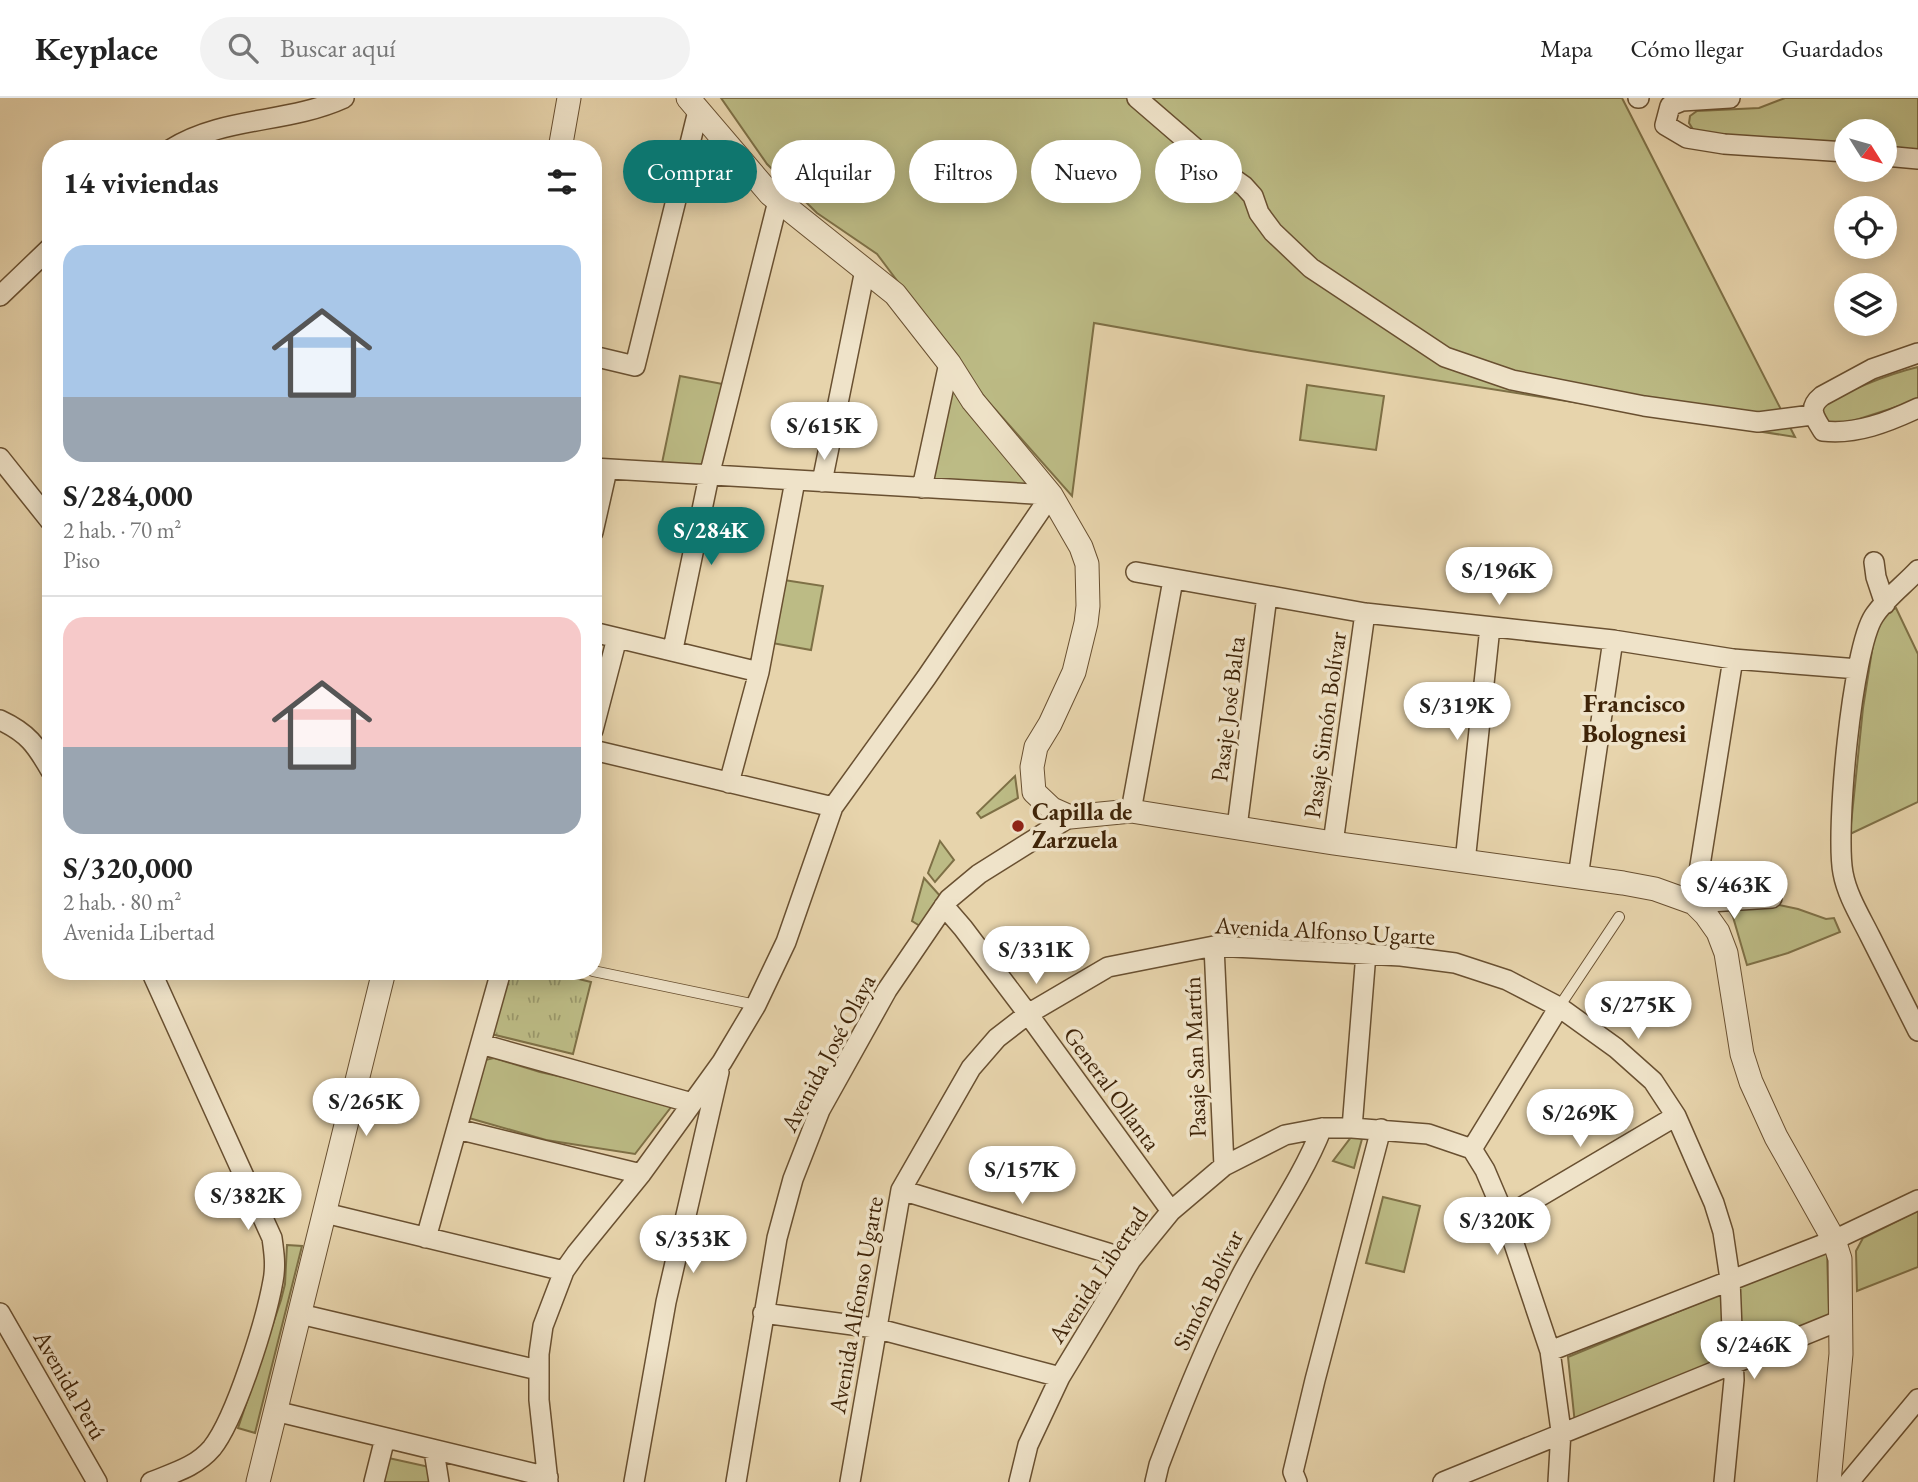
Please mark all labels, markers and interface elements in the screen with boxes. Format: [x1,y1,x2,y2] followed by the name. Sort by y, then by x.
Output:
[200,17,690,80] search box
[35,27,158,70] text: Keyplace
[224,29,262,67] icon: search
[280,31,396,65] text: Buscar aquí
[1540,33,1593,64] text: Mapa
[1631,33,1744,64] text: Cómo llegar
[1782,33,1883,64] text: Guardados
[1834,119,1897,182] north arrow
[1834,119,1897,336] map controls
[623,140,757,203] chip: Comprar
[771,140,895,203] chip: Alquilar
[909,140,1017,203] chip: Filtros
[1031,140,1141,203] chip: Nuevo
[1155,140,1242,203] chip: Piso
[63,163,219,202] text: 14 viviendas
[543,163,581,201] icon: filters
[1834,196,1897,259] button: locate
[1834,273,1897,336] button: layers
[259,290,385,416] icon: home
[767,402,881,462] pin: S/615K
[787,410,861,440] text: S/615K
[63,476,193,515] text: S/284,000
[654,508,768,567] pin: S/284K
[63,515,182,545] text: 2 hab. · 70 m²
[674,515,748,545] text: S/284K
[63,545,100,575] text: Piso
[1442,547,1556,607] pin: S/196K
[1462,555,1536,585] text: S/196K
[1296,630,1353,820] street label: Pasaje Simón Bolívar
[1203,634,1252,784] street label: Pasaje José Balta
[259,662,385,788] icon: home
[1400,682,1514,742] pin: S/319K
[1582,686,1687,750] district label: Francisco Bolognesi
[1420,690,1494,720] text: S/319K
[1032,796,1132,855] place label: Capilla de Zarzuela
[1010,818,1026,834] marker: Capilla de Zarzuela
[63,848,193,887] text: S/320,000
[1677,862,1791,921] pin: S/463K
[1697,869,1771,899] text: S/463K
[63,887,182,917] text: 2 hab. · 80 m²
[1213,909,1436,952] street label: Avenida Alfonso Ugarte
[63,917,215,947] text: Avenida Libertad
[979,926,1093,986] pin: S/331K
[999,934,1073,964] text: S/331K
[772,968,882,1138] street label: Avenida José Olaya
[1176,976,1213,1138] street label: Pasaje San Martín
[1581,982,1695,1041] pin: S/275K
[1601,989,1675,1019] text: S/275K
[1057,1020,1168,1157] street label: General Ollanta
[309,1079,423,1138] pin: S/265K
[329,1086,403,1116] text: S/265K
[1523,1090,1637,1149] pin: S/269K
[1543,1097,1617,1127] text: S/269K
[965,1146,1079,1206] pin: S/157K
[985,1154,1059,1184] text: S/157K
[191,1172,305,1232] pin: S/382K
[211,1180,285,1210] text: S/382K
[821,1194,890,1417] street label: Avenida Alfonso Ugarte
[1440,1198,1554,1257] pin: S/320K
[1040,1200,1155,1350] street label: Avenida Libertad
[1460,1205,1534,1235] text: S/320K
[636,1216,750,1275] pin: S/353K
[656,1223,730,1253] text: S/353K
[1165,1225,1250,1355] street label: Simón Bolívar
[1697,1322,1811,1381] pin: S/246K
[26,1324,114,1445] street label: Avenida Perú
[1717,1329,1791,1359] text: S/246K

